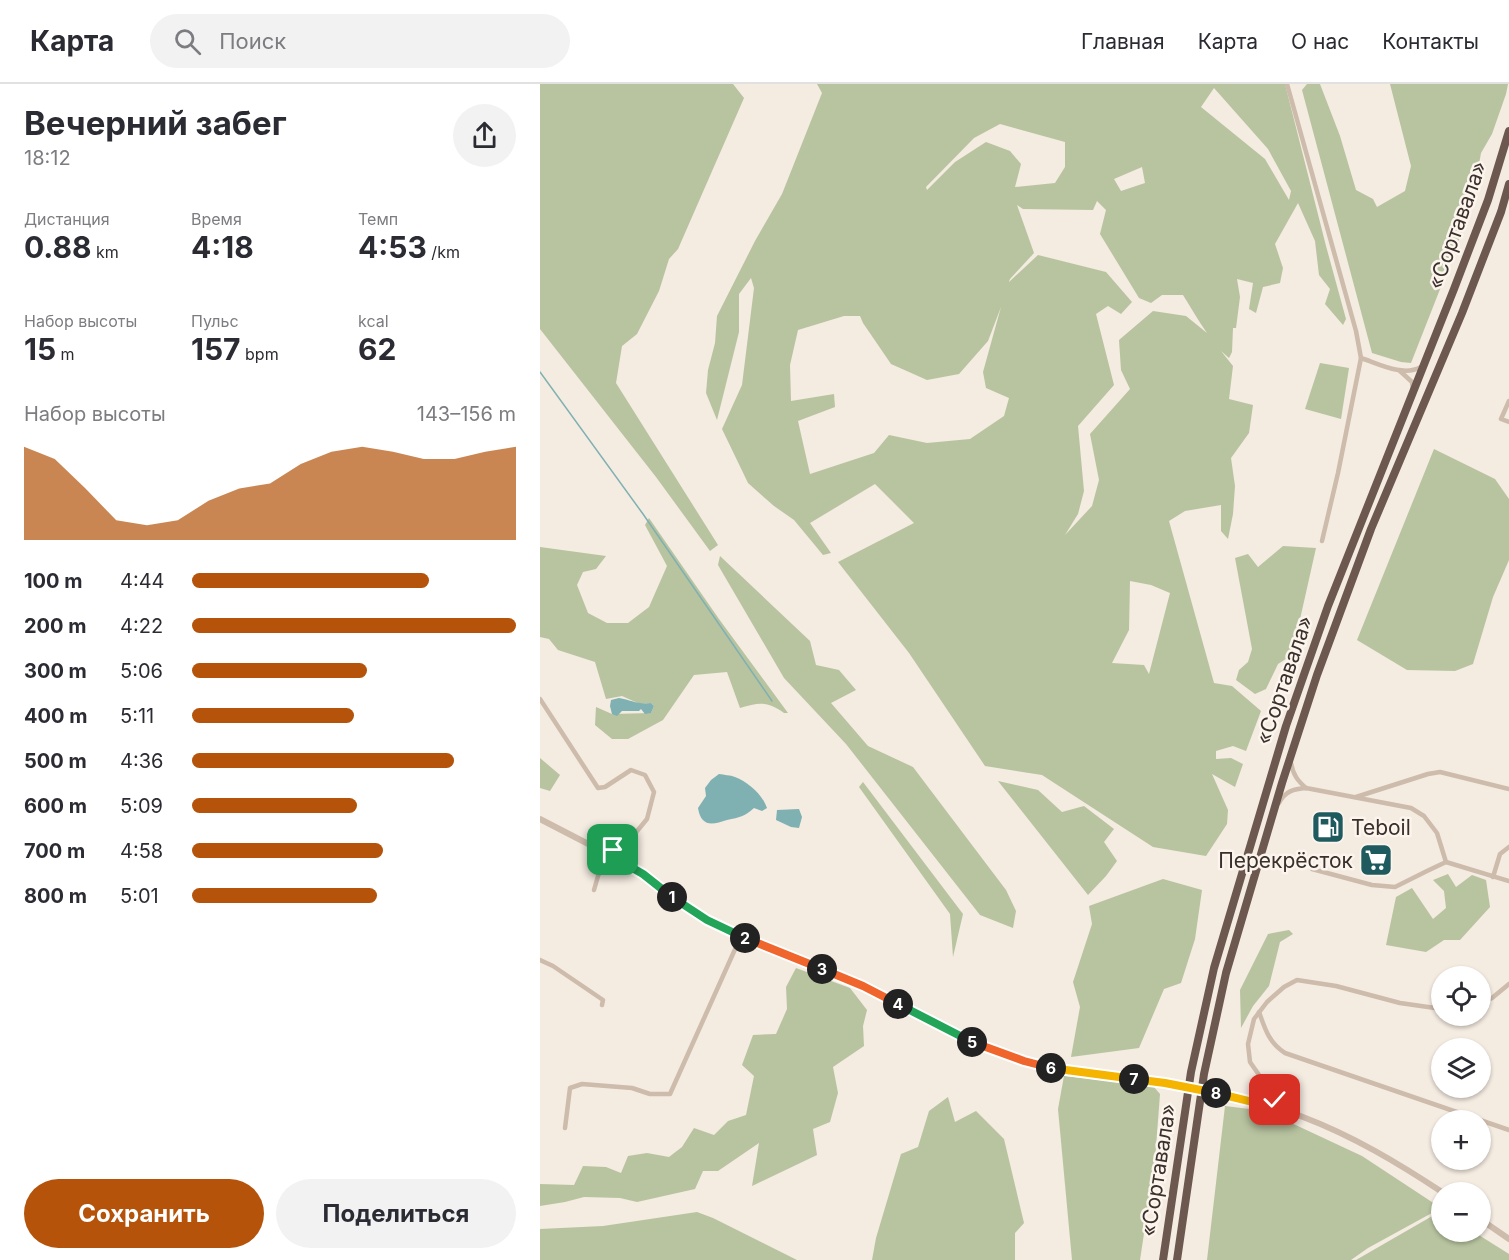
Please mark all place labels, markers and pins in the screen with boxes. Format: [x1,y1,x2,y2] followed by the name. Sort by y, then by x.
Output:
[1310,809,1346,845] fuel station icon: Teboil
[1351,815,1411,840] place label: Teboil
[587,824,638,875] pin
[1358,842,1394,878] supermarket icon: Перекрёсток
[1218,848,1354,873] place label: Перекрёсток
[657,882,687,912] pin: 1
[730,923,760,953] pin: 2
[807,954,837,984] pin: 3
[883,989,913,1019] pin: 4
[957,1027,987,1057] pin: 5
[1036,1053,1066,1083] pin: 6
[1119,1064,1149,1094] pin: 7
[1249,1074,1300,1125] pin
[1201,1078,1231,1108] pin: 8

